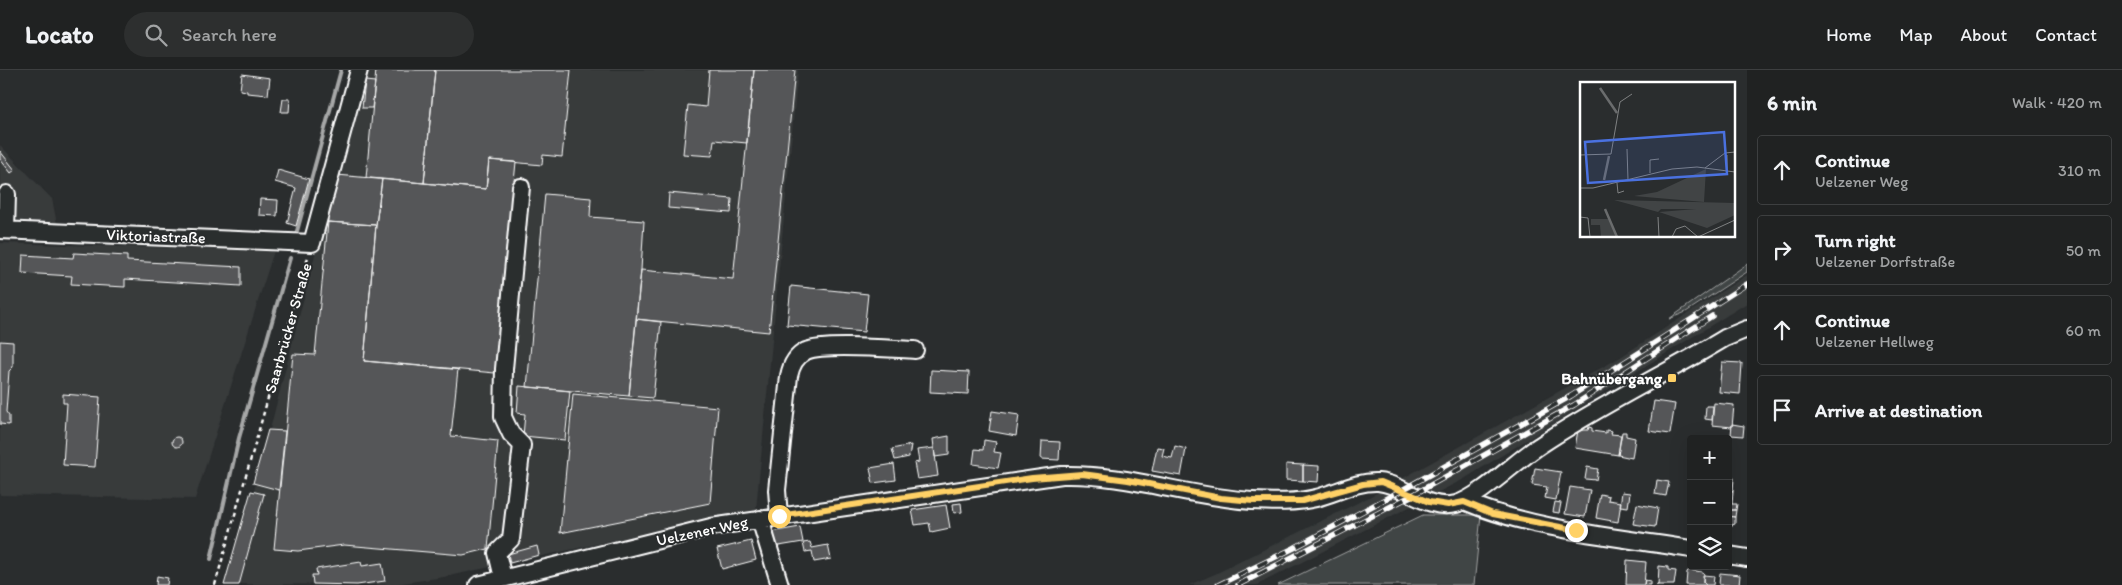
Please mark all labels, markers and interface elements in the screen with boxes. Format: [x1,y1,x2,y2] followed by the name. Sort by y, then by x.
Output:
[124,12,474,57] search box
[25,20,94,49] text: Locato
[142,21,170,49] icon: search
[182,23,277,46] text: Search here
[1826,24,1872,46] text: Home
[1900,24,1933,46] text: Map
[1961,24,2007,46] text: About
[2035,24,2097,46] text: Contact
[1580,82,1734,238] inset map
[1767,90,1817,115] text: 6 min
[2012,93,2102,112] text: Walk · 420 m
[1815,149,1890,172] text: Continue
[1768,156,1796,184] icon: ahead
[2058,161,2101,180] text: 310 m
[1815,172,1908,191] text: Uelzener Weg
[106,225,206,247] street label: Viktoriastraße
[1815,229,1896,252] text: Turn right
[1768,236,1796,264] icon: right
[2066,241,2101,260] text: 50 m
[1815,252,1955,271] text: Uelzener Dorfstraße
[260,260,316,395] street label: Saarbrücker Straße
[1815,309,1890,332] text: Continue
[1768,316,1796,344] icon: ahead
[2066,321,2101,340] text: 60 m
[1815,332,1934,351] text: Uelzener Hellweg
[1561,369,1663,389] place label: Bahnübergang
[1666,372,1678,384] marker: Bahnübergang
[1768,396,1796,424] icon: arrive
[1815,399,1982,422] text: Arrive at destination
[1687,435,1732,570] map controls
[1687,435,1732,480] button: +
[1687,480,1732,525] button: −
[768,505,791,528] route start
[654,512,750,550] street label: Uelzener Weg
[1565,519,1588,542] route end
[1687,525,1732,570] button: layers

